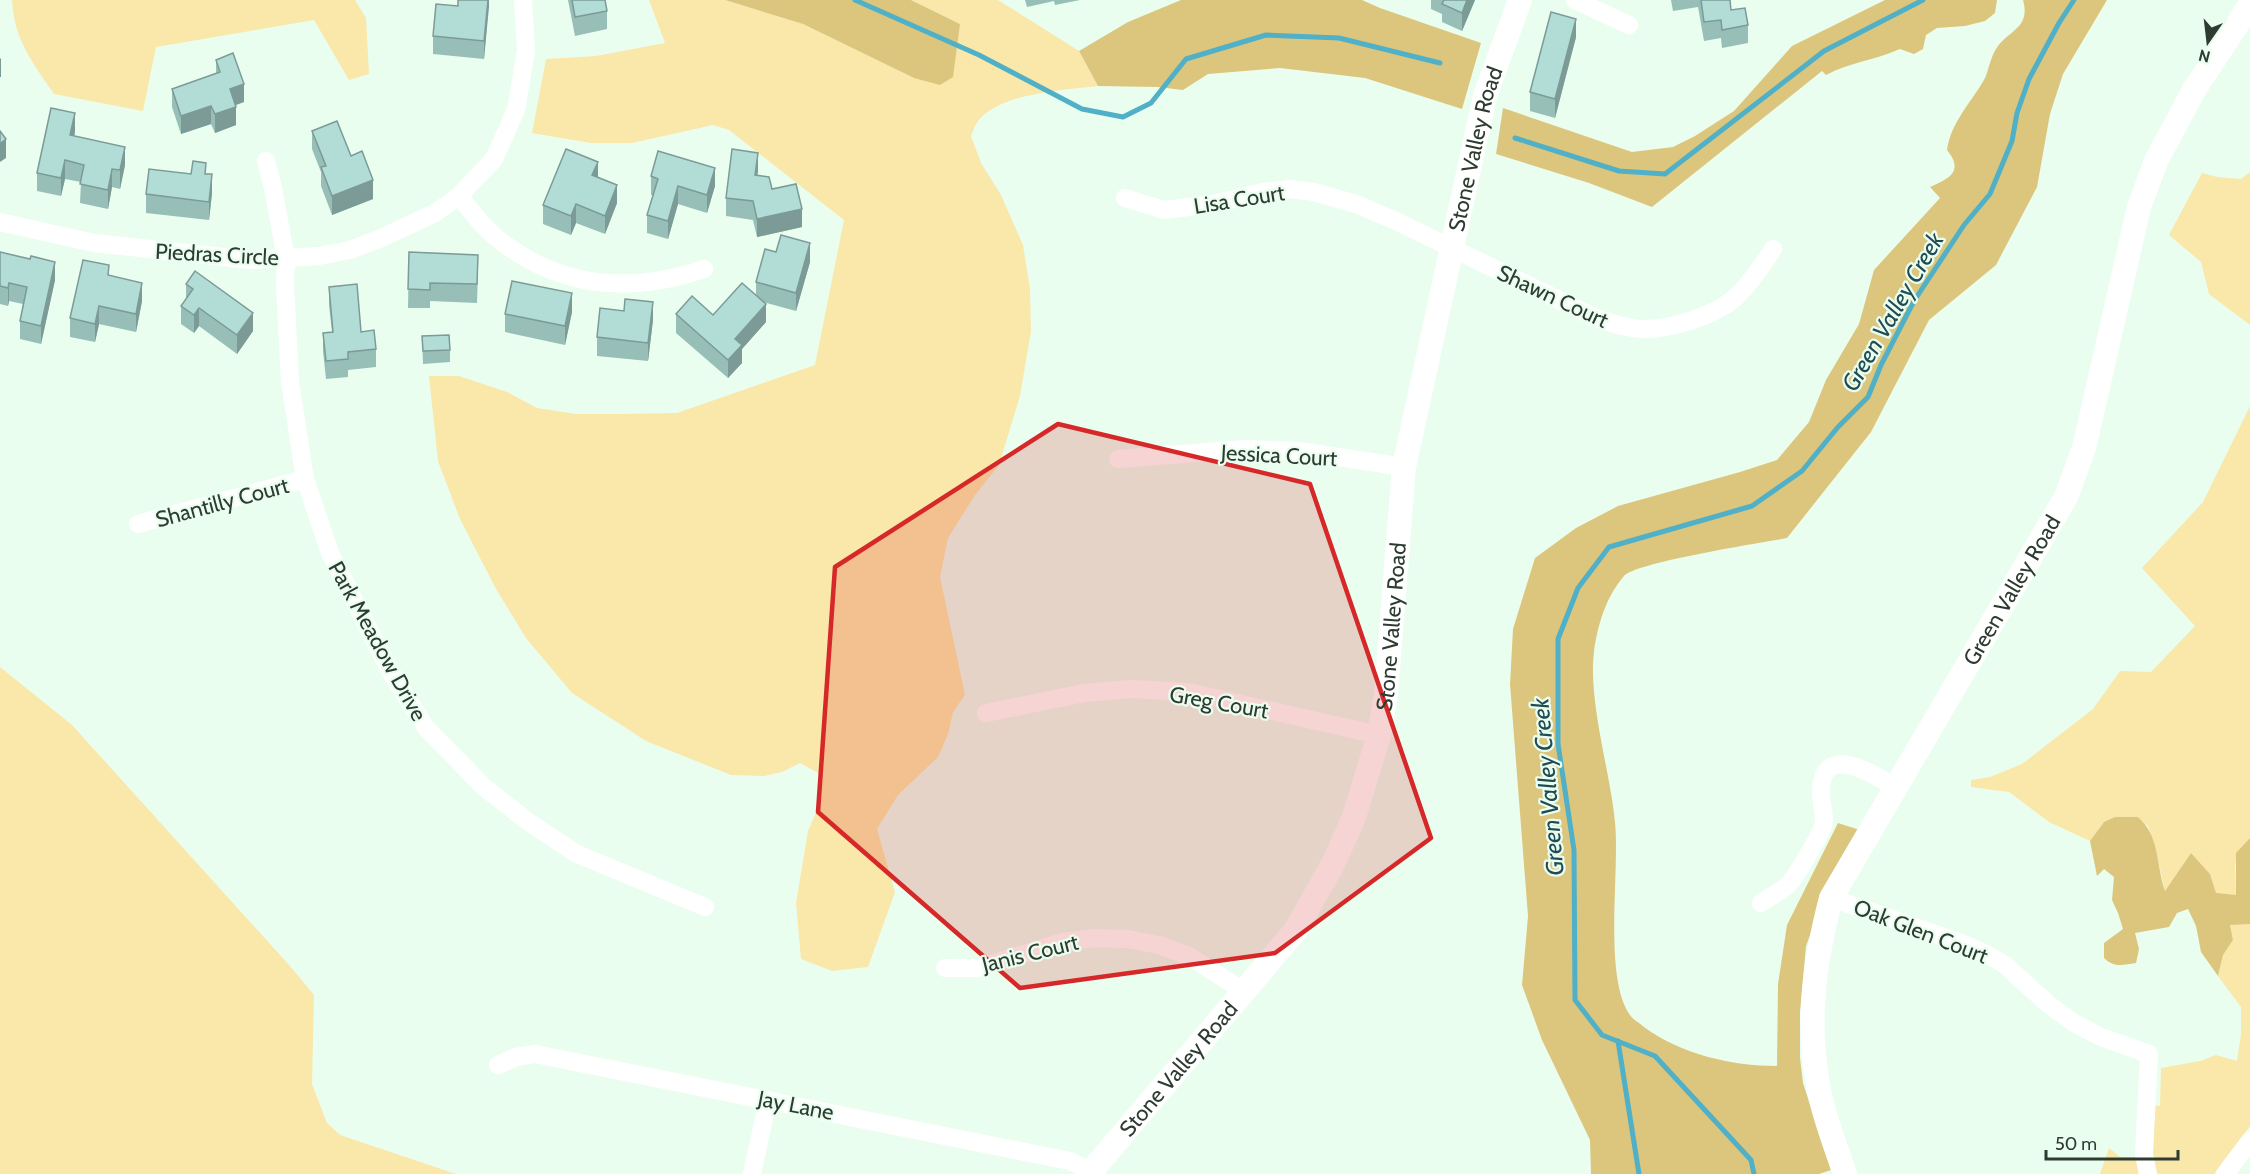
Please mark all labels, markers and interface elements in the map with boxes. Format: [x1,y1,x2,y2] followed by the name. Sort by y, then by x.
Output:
[2178,12,2238,72] north arrow
[2197,45,2212,67] text: N
[1443,63,1509,234] street label: Stone Valley Road
[1192,179,1287,220] street label: Lisa Court
[1835,227,1950,396] water label: Green Valley Creek
[154,238,280,271] street label: Piedras Circle
[1493,259,1613,334] street label: Shawn Court
[1219,439,1338,472] street label: Jessica Court
[152,472,292,533] street label: Shantilly Court
[1957,510,2066,670] street label: Green Valley Road
[1370,541,1412,713] street label: Stone Valley Road
[322,557,433,726] street label: Park Meadow Drive
[1167,681,1271,725] street label: Greg Court
[1525,696,1570,877] water label: Green Valley Creek
[1850,893,1992,970] street label: Oak Glen Court
[978,928,1082,979] street label: Janis Court
[1114,996,1244,1142] street label: Stone Valley Road
[755,1085,836,1126] street label: Jay Lane
[2046,1123,2178,1161] scale bar
[2055,1133,2097,1155] text: 50 m

